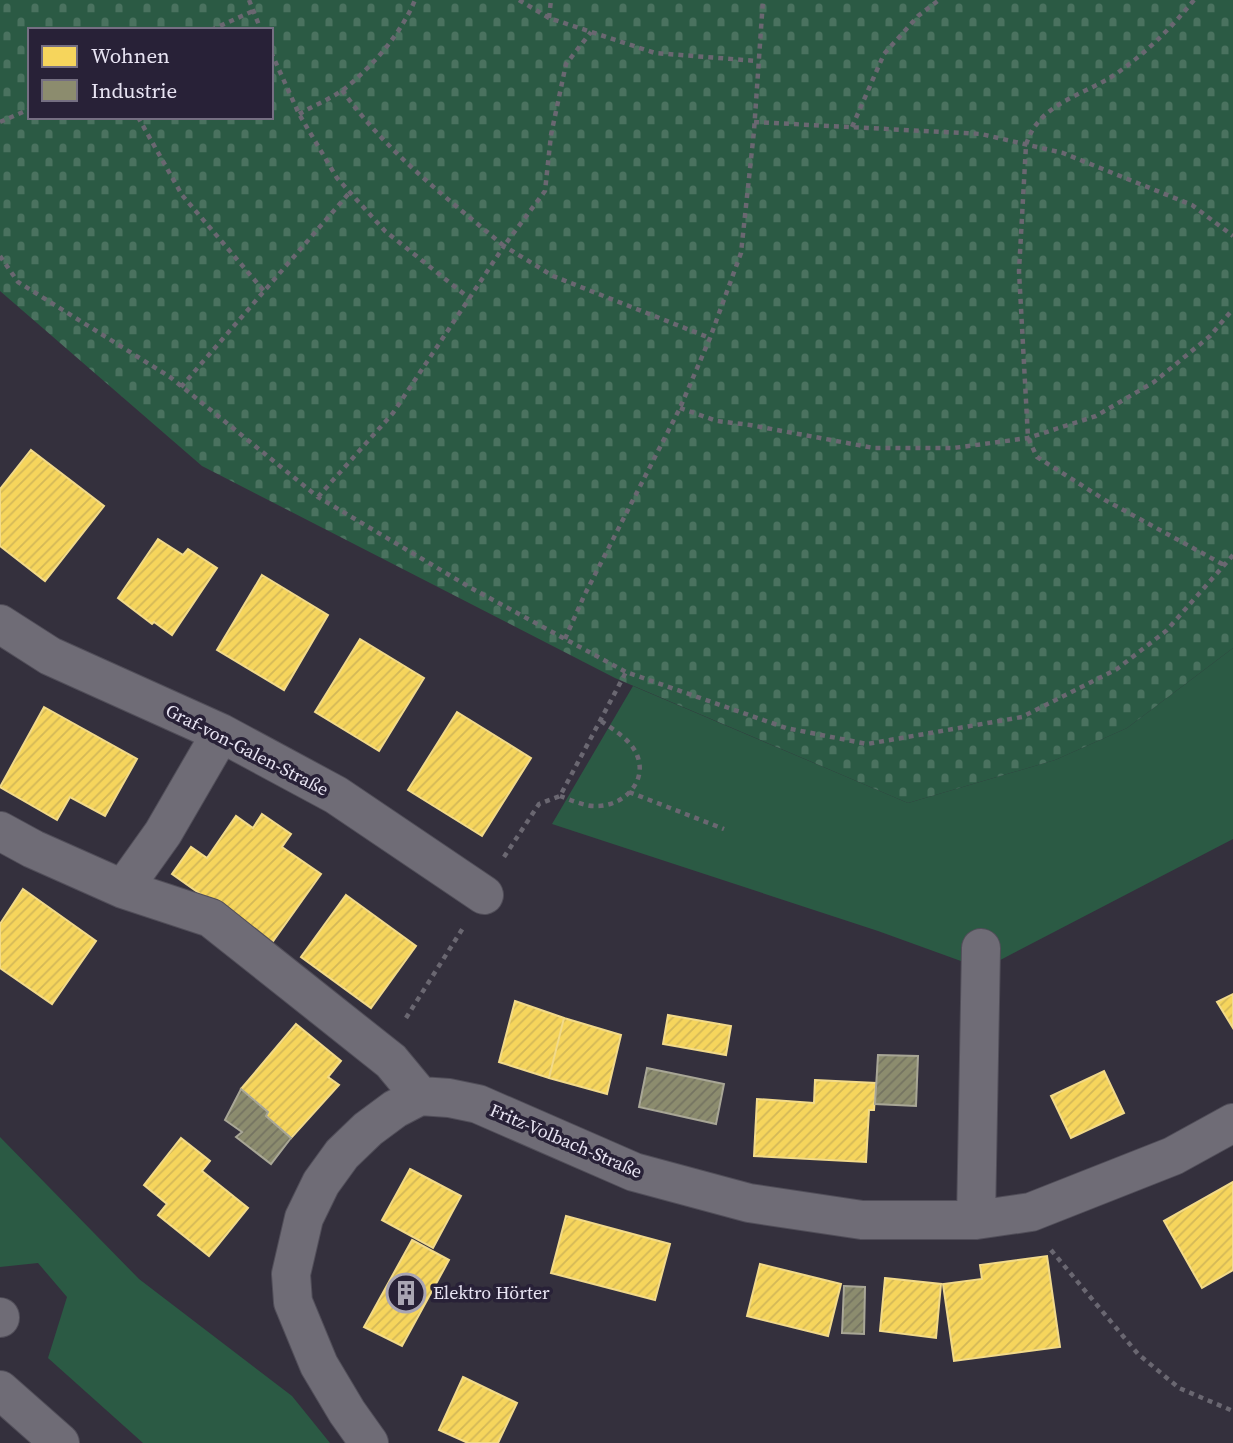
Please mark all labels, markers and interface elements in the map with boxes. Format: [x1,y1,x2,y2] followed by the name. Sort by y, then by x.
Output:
[28,28,273,119] legend
[91,41,170,70] text: Wohnen
[91,76,177,105] text: Industrie
[161,698,333,802] street label: Graf-von-Galen-Straße
[486,1097,646,1184] street label: Fritz-Volbach-Straße
[385,1272,427,1314] building icon: Elektro Hörter
[433,1280,550,1305] place label: Elektro Hörter

